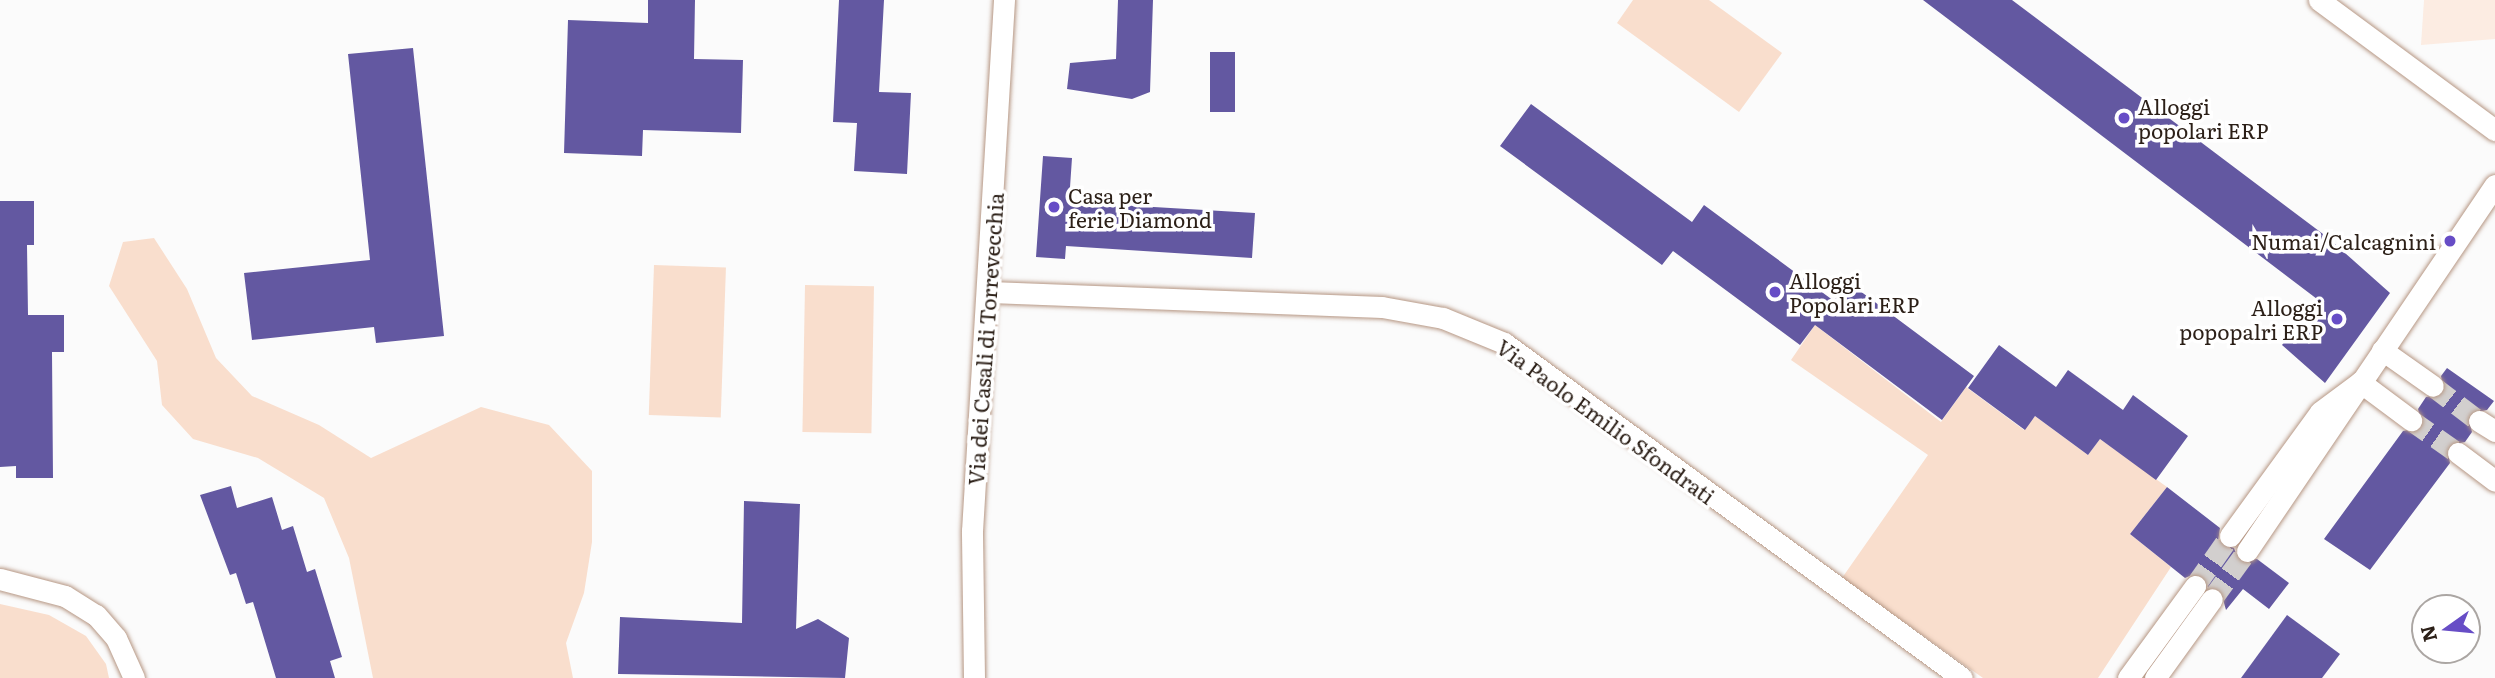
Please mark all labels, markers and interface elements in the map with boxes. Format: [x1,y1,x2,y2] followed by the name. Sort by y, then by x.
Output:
[2138,93,2269,143] place label: Alloggi popolari ERP
[2116,110,2132,126] marker: Alloggi popolari ERP
[1068,182,1212,232] place label: Casa per ferie Diamond
[962,192,1008,486] street label: Via dei Casali di Torrevecchia
[1046,199,1062,215] marker: Casa per ferie Diamond
[2251,228,2436,254] place label: Numai/Calcagnini
[2442,233,2458,249] marker: Numai/Calcagnini
[1789,267,1919,317] place label: Alloggi Popolari ERP
[1767,284,1783,300] marker: Alloggi Popolari ERP
[2179,294,2323,344] place label: Alloggi popopalri ERP
[2329,311,2345,327] marker: Alloggi popopalri ERP
[1492,333,1720,509] street label: Via Paolo Emilio Sfondrati
[2411,594,2481,664] north arrow
[2412,623,2443,645] text: N

